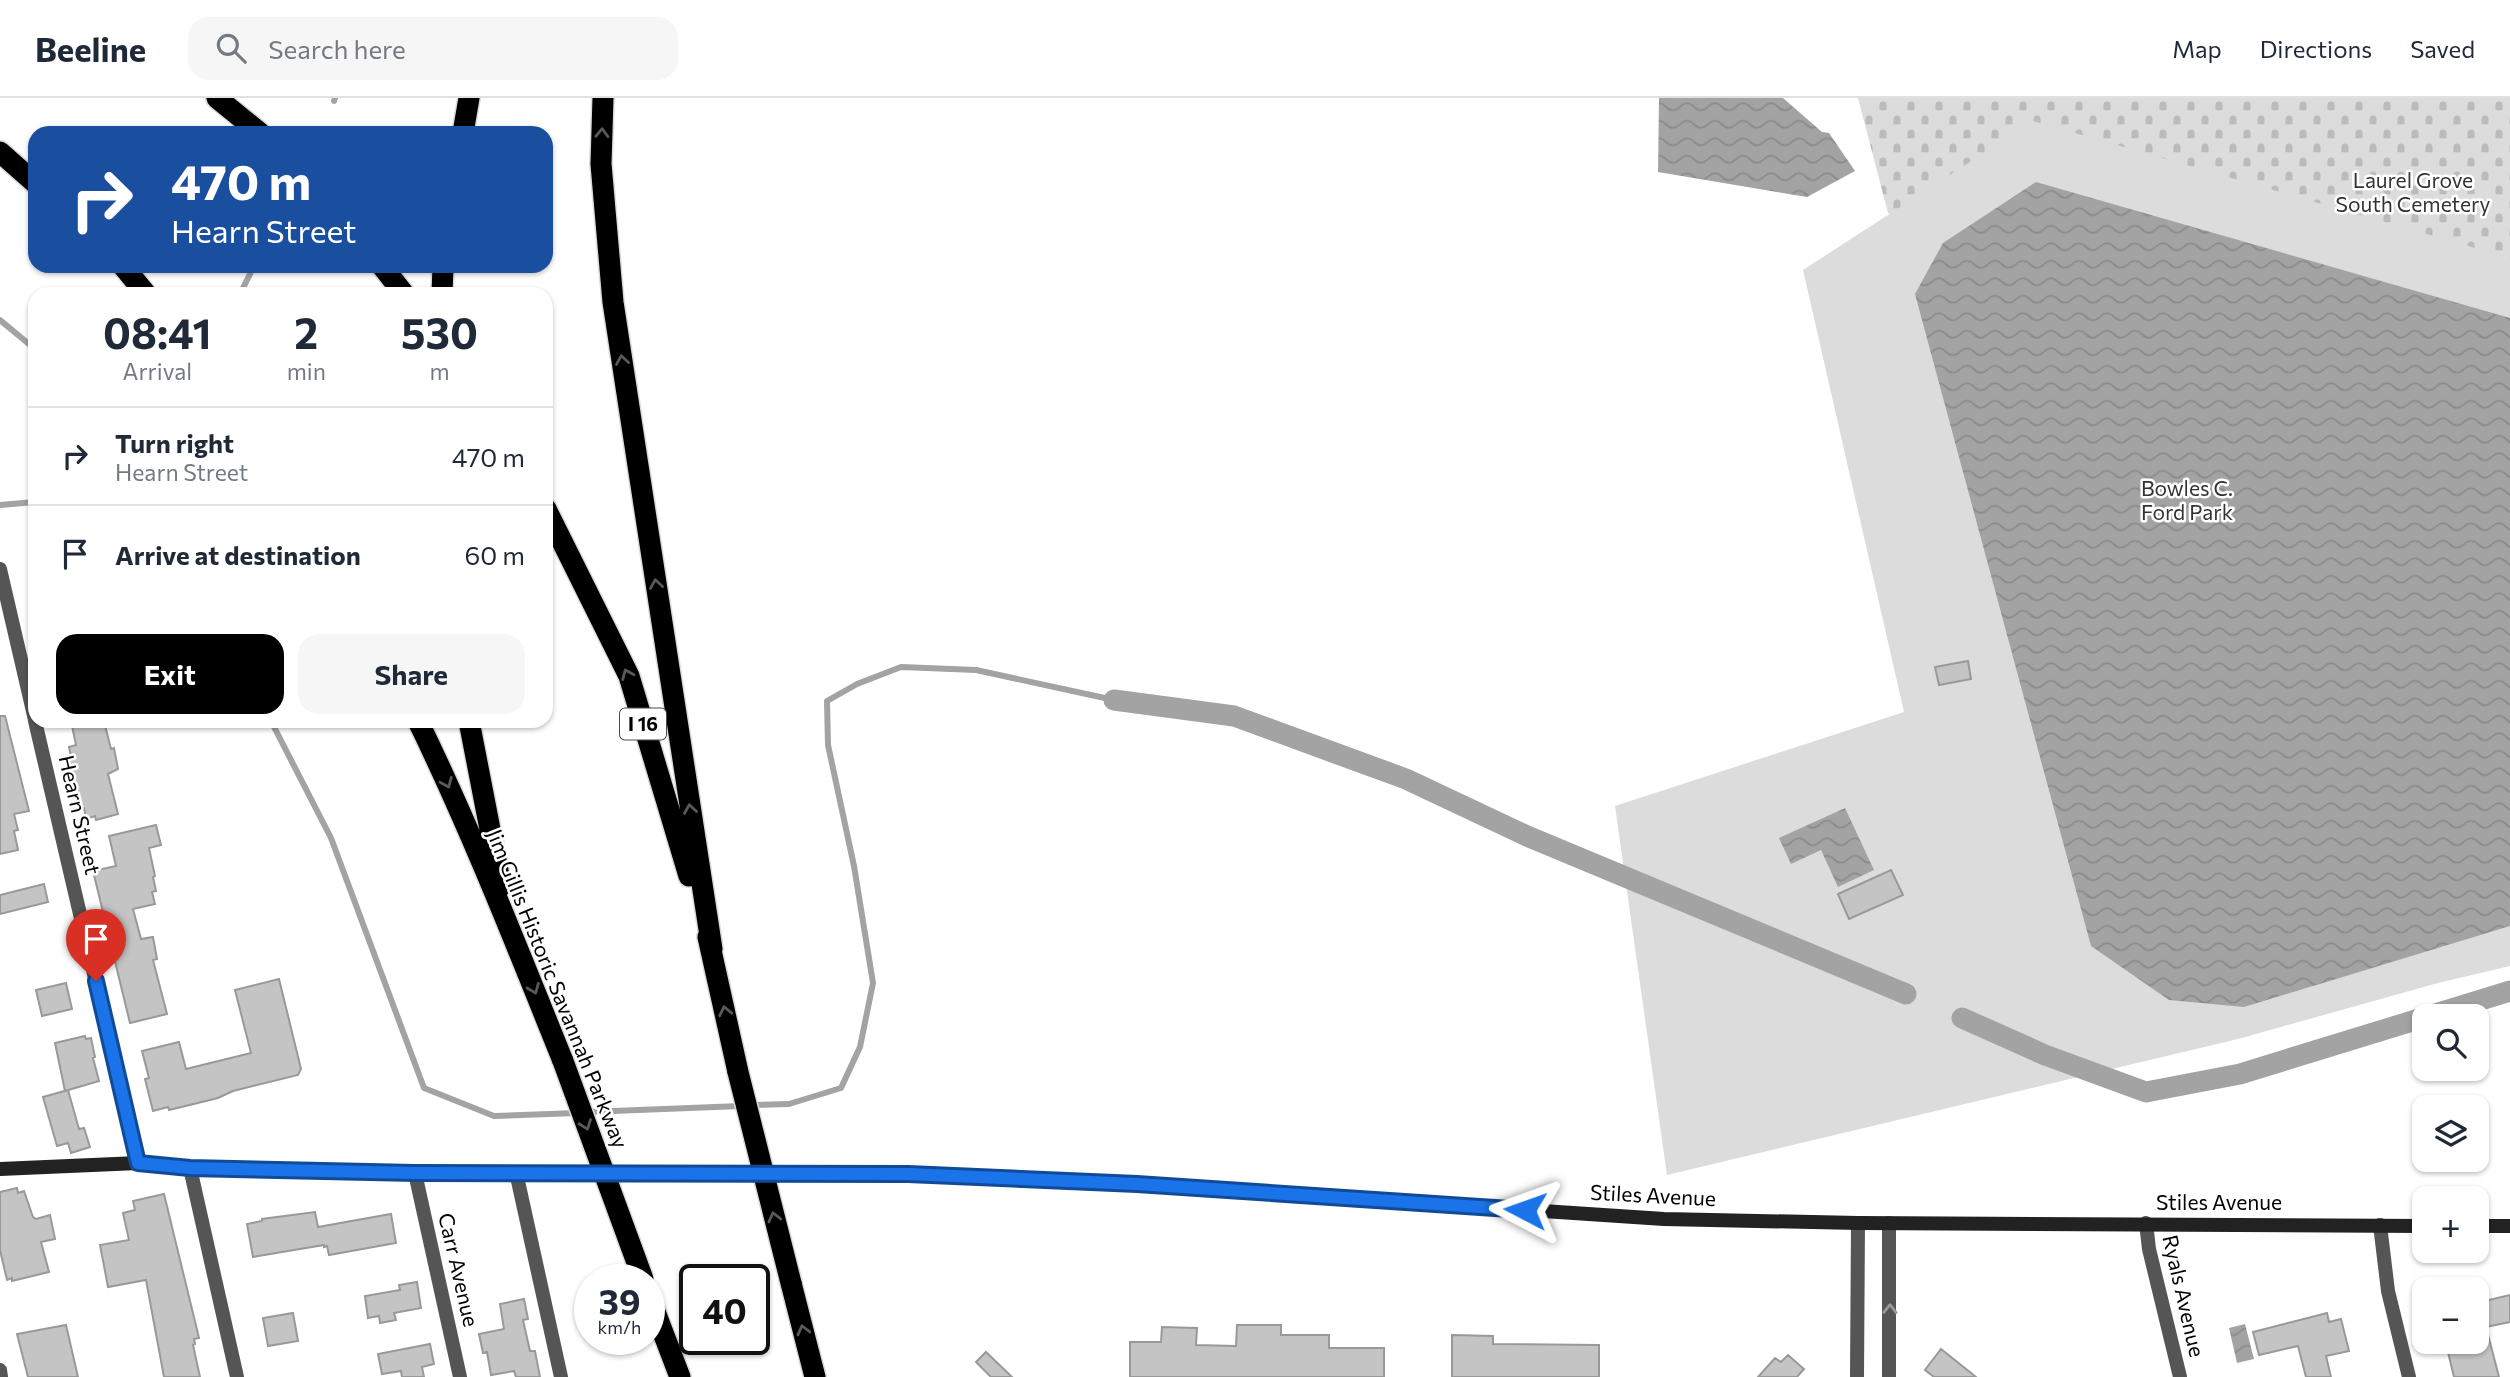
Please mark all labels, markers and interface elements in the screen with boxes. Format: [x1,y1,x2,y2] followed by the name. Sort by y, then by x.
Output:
[188,17,678,80] search box
[35,28,146,69] text: Beeline
[212,29,250,67] icon: search
[268,33,406,64] text: Search here
[2172,34,2222,63] text: Map
[2260,34,2372,63] text: Directions
[2410,34,2475,63] text: Saved
[595,127,610,138] one-way arrow
[171,150,311,210] text: 470 m
[56,154,147,245] icon: right
[2336,167,2491,216] park label: Laurel Grove South Cemetery
[171,210,356,250] text: Hearn Street
[103,306,212,358] text: 08:41
[294,306,318,358] text: 2
[401,306,478,358] text: 530
[615,354,630,365] one-way arrow
[123,357,192,385] text: Arrival
[287,357,326,385] text: min
[429,357,449,385] text: m
[115,427,234,458] text: Turn right
[56,437,94,475] icon: right
[452,441,525,472] text: 470 m
[115,458,248,486] text: Hearn Street
[2141,475,2233,524] park label: Bowles C. Ford Park
[56,535,94,573] icon: arrive
[115,539,361,570] text: Arrive at destination
[465,539,525,570] text: 60 m
[649,579,664,590] one-way arrow
[56,634,284,714] button: Exit
[298,634,525,714] button: Share
[621,668,635,681] one-way arrow
[620,708,666,740] road number: I 16
[55,753,106,877] street label: Hearn Street
[439,775,453,788] one-way arrow
[683,803,698,815] one-way arrow
[483,825,634,1152] street label: Jim Gillis Historic Savannah Parkway
[66,909,126,981] pin
[77,920,115,958] icon: arrive
[525,983,539,995] one-way arrow
[2412,1004,2489,1354] map controls
[2412,1004,2489,1081] button: search
[718,1005,733,1017] one-way arrow
[2412,1095,2489,1172] button: layers
[578,1119,592,1131] one-way arrow
[1488,1173,1562,1247] position arrow
[1589,1179,1717,1210] street label: Stiles Avenue
[2412,1186,2489,1263] button: +
[2156,1189,2282,1214] street label: Stiles Avenue
[434,1210,485,1329] street label: Carr Avenue
[768,1211,782,1223] one-way arrow
[2158,1232,2211,1359] street label: Ryals Avenue
[679,1264,770,1355] speed limit sign: 40
[2412,1277,2489,1354] button: −
[599,1279,640,1322] text: 39
[1882,1303,1897,1314] one-way arrow
[598,1316,641,1338] text: km/h
[797,1324,811,1336] one-way arrow

